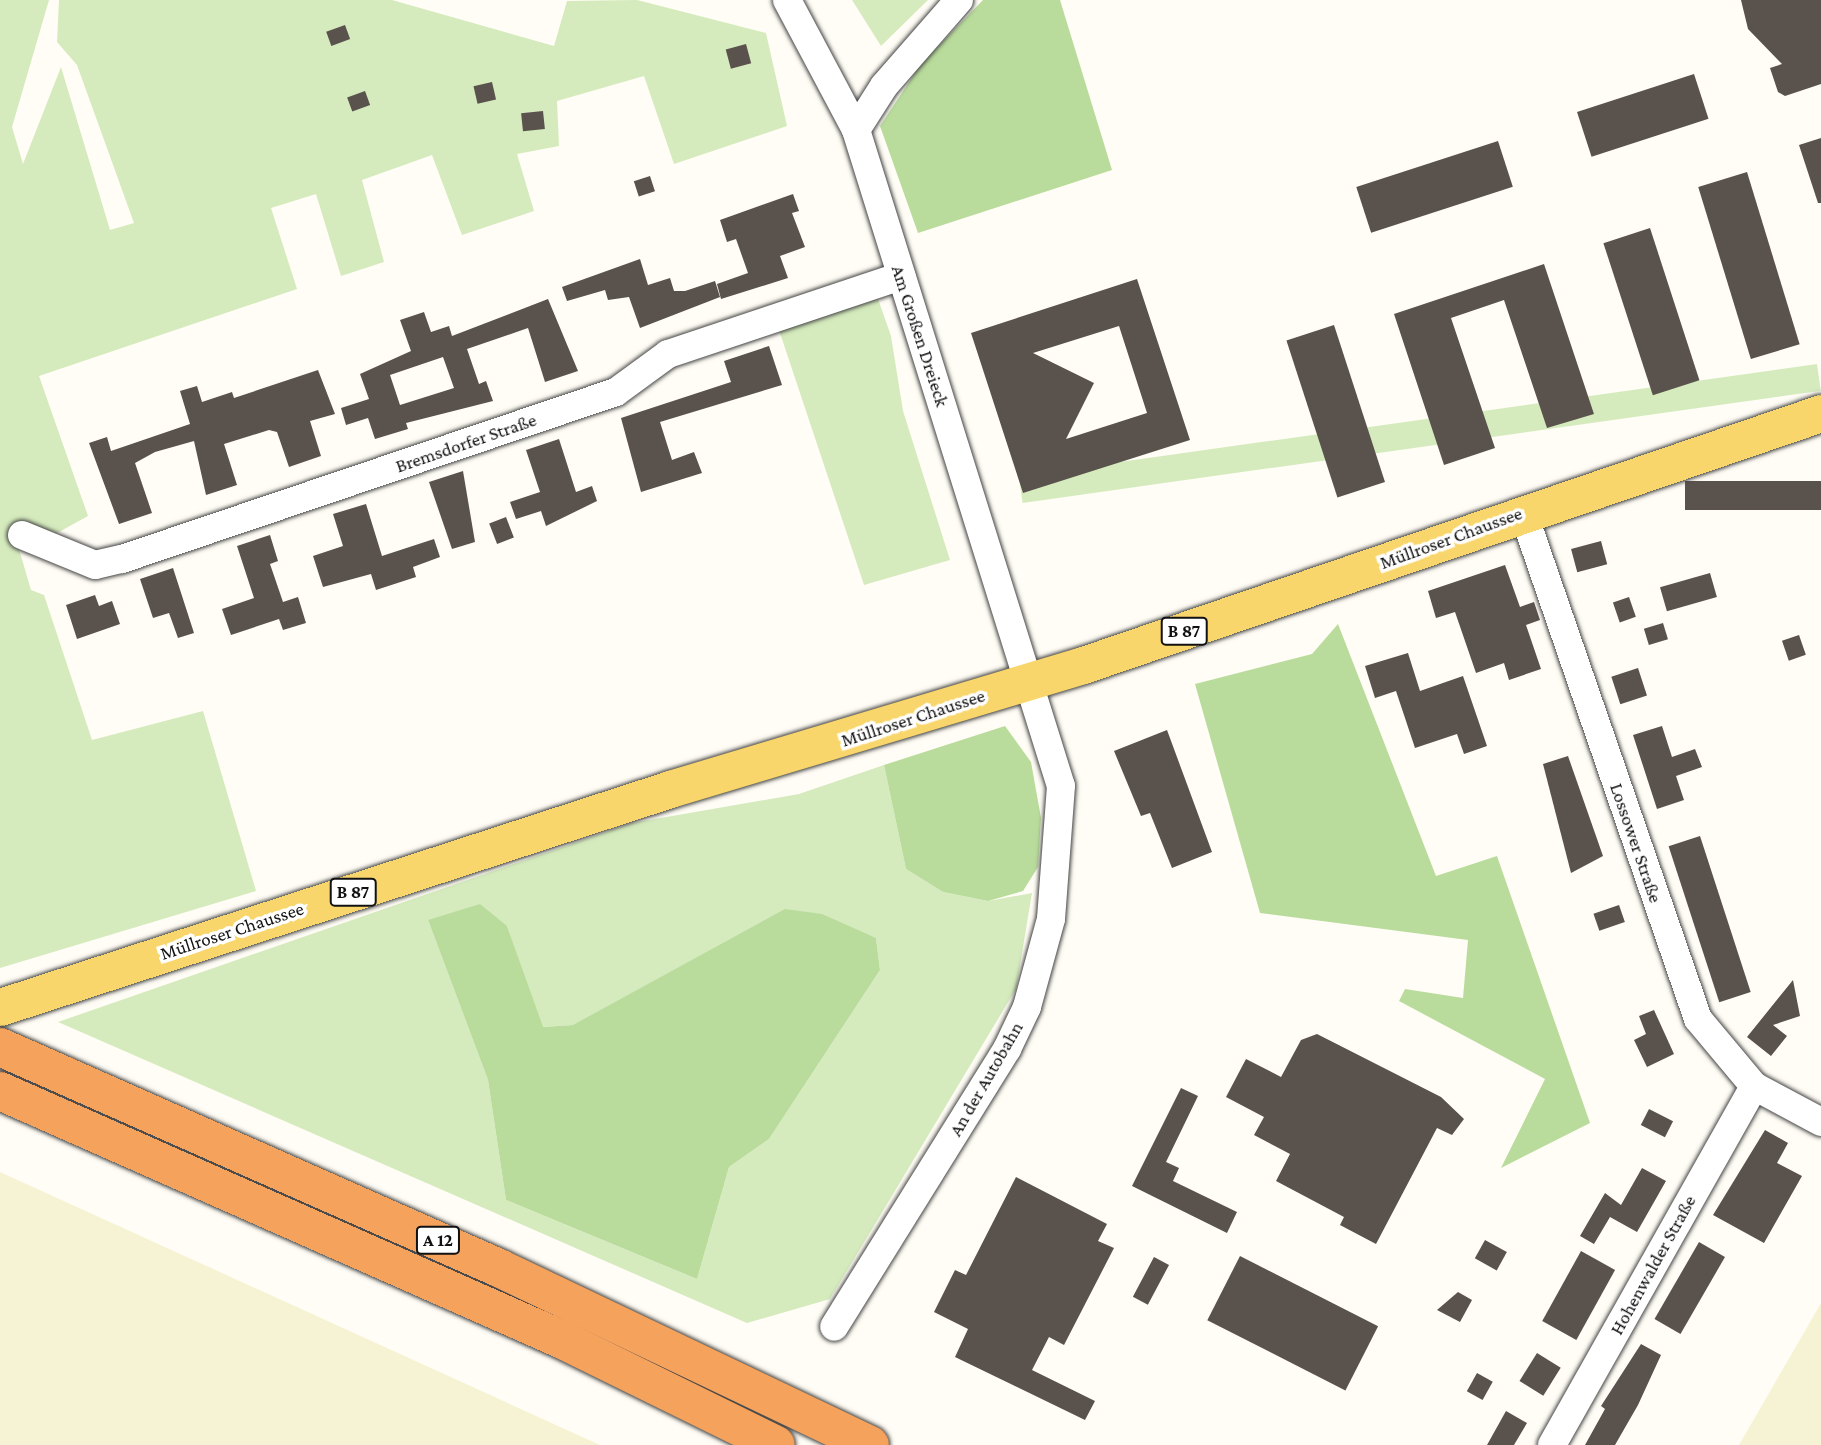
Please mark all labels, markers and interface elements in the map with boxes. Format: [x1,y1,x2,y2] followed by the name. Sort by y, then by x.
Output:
[886,262,954,410] street label: Am Großen Dreieck
[393,408,539,478] street label: Bremsdorfer Straße
[1377,502,1525,574] street label: Müllroser Chaussee
[1160,616,1208,646] road number: B 87
[838,684,988,752] street label: Müllroser Chaussee
[1605,780,1667,906] street label: Lossower Straße
[328,878,378,906] road number: B 87
[157,897,307,965] street label: Müllroser Chaussee
[944,1018,1028,1140] street label: An der Autobahn
[1605,1191,1701,1339] street label: Hohenwalder Straße
[415,1226,461,1254] road number: A 12

